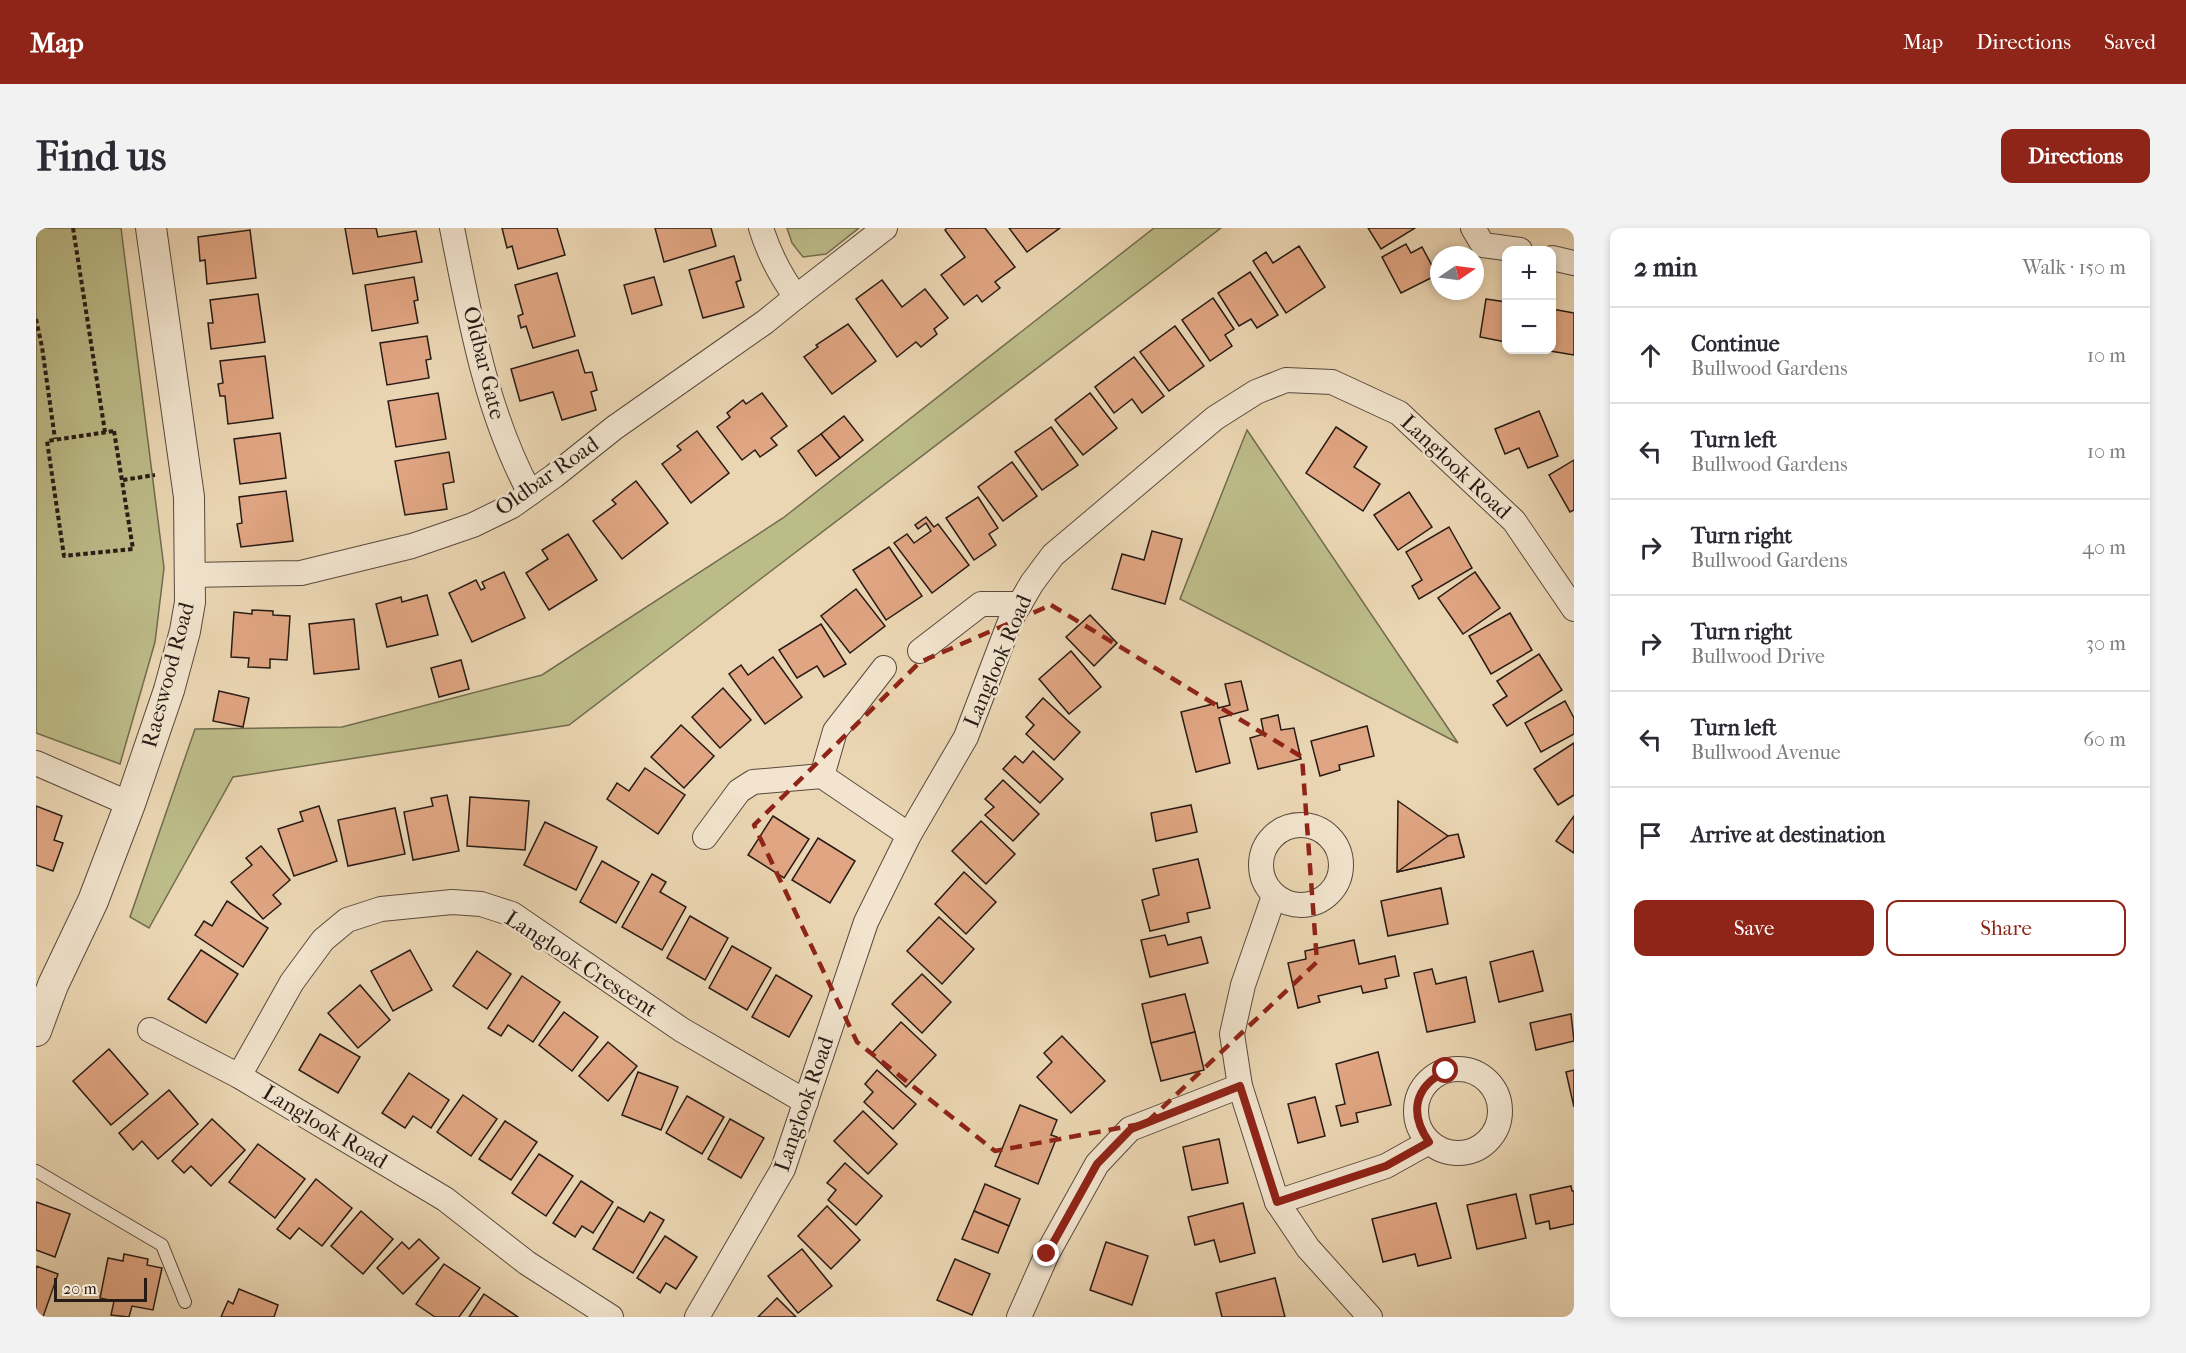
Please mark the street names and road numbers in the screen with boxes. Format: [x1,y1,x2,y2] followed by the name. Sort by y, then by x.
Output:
[457,304,511,422] street label: Oldbar Gate
[1396,409,1517,525] street label: Langlook Road
[490,430,604,521] street label: Oldbar Road
[958,590,1038,731] street label: Langlook Road
[136,599,200,750] street label: Raeswood Road
[500,905,662,1023] street label: Langlook Crescent
[769,1032,840,1175] street label: Langlook Road
[258,1080,393,1175] street label: Langlook Road

